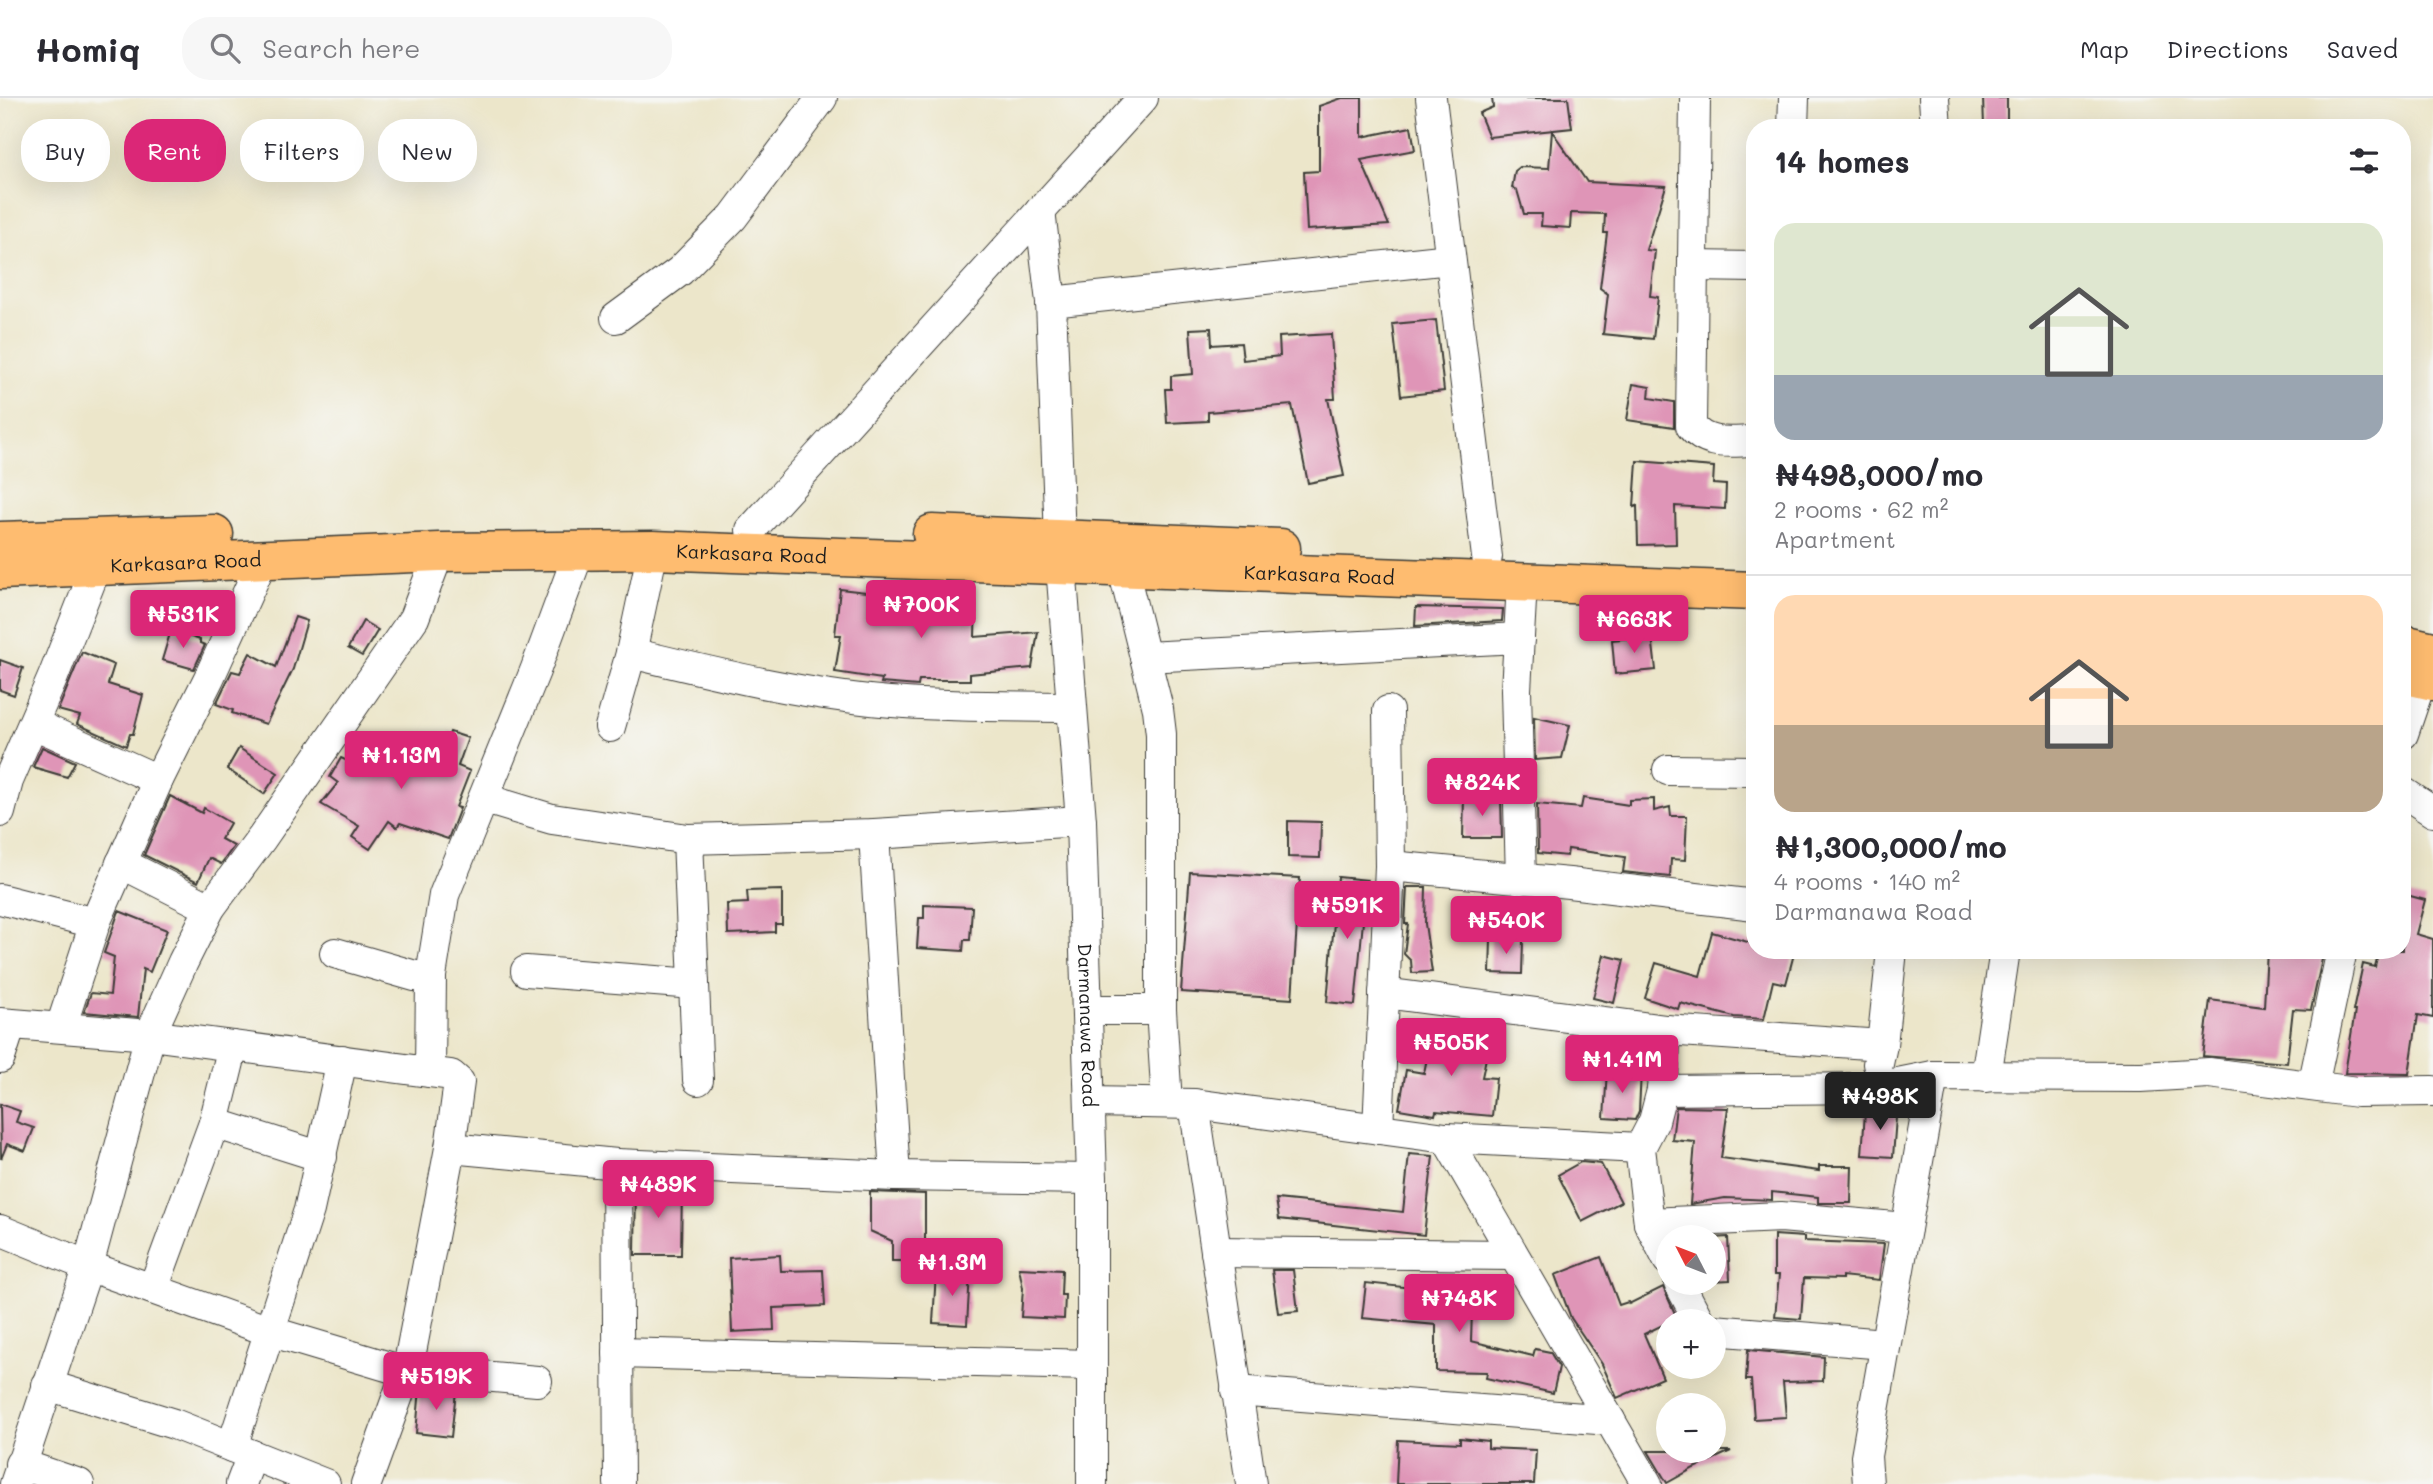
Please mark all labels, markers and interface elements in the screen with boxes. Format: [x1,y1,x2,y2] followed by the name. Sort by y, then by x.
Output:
[182,17,672,80] search box
[35,27,140,70] text: Homiq
[206,29,244,67] icon: search
[262,31,420,65] text: Search here
[2080,33,2129,64] text: Map
[2167,33,2289,64] text: Directions
[2327,33,2398,64] text: Saved
[21,119,110,182] chip: Buy
[124,119,226,182] chip: Rent
[240,119,364,182] chip: Filters
[378,119,477,182] chip: New
[1774,141,1910,181] text: 14 homes
[2345,142,2383,180] icon: filters
[2016,269,2142,395] icon: home
[1774,454,1983,494] text: ₦498,000/mo
[1774,494,1948,524] text: 2 rooms · 62 m²
[1774,524,1896,554] text: Apartment
[676,538,827,568] street label: Karkasara Road
[110,546,262,577] street label: Karkasara Road
[1243,559,1395,590] street label: Karkasara Road
[872,580,970,640] pin: ₦700K
[882,588,960,618] text: ₦700K
[134,590,232,650] pin: ₦531K
[1585,596,1683,655] pin: ₦663K
[146,598,220,628] text: ₦531K
[1595,603,1673,633] text: ₦663K
[2016,641,2142,767] icon: home
[344,732,458,791] pin: ₦1.13M
[361,739,441,769] text: ₦1.13M
[1433,758,1531,818] pin: ₦824K
[1443,766,1521,796] text: ₦824K
[1774,826,2007,866] text: ₦1,300,000/mo
[1774,866,1960,896] text: 4 rooms · 140 m²
[1298,882,1396,941] pin: ₦591K
[1310,889,1384,919] text: ₦591K
[1457,896,1555,956] pin: ₦540K
[1774,896,1972,926] text: Darmanawa Road
[1467,904,1545,934] text: ₦540K
[1073,943,1103,1108] street label: Darmanawa Road
[1402,1018,1500,1078] pin: ₦505K
[1412,1026,1490,1056] text: ₦505K
[1565,1035,1679,1095] pin: ₦1.41M
[1581,1043,1663,1073] text: ₦1.41M
[1831,1072,1929,1132] pin: ₦498K
[1841,1080,1919,1110] text: ₦498K
[609,1160,707,1220] pin: ₦489K
[619,1168,697,1198] text: ₦489K
[1656,1225,1726,1295] north arrow
[1656,1225,1726,1463] map controls
[903,1238,1001,1298] pin: ₦1.3M
[917,1246,987,1276] text: ₦1.3M
[1410,1274,1508,1334] pin: ₦748K
[1420,1282,1498,1312] text: ₦748K
[1656,1309,1726,1379] button: +
[387,1352,485,1412] pin: ₦519K
[399,1360,473,1390] text: ₦519K
[1656,1393,1726,1463] button: −

